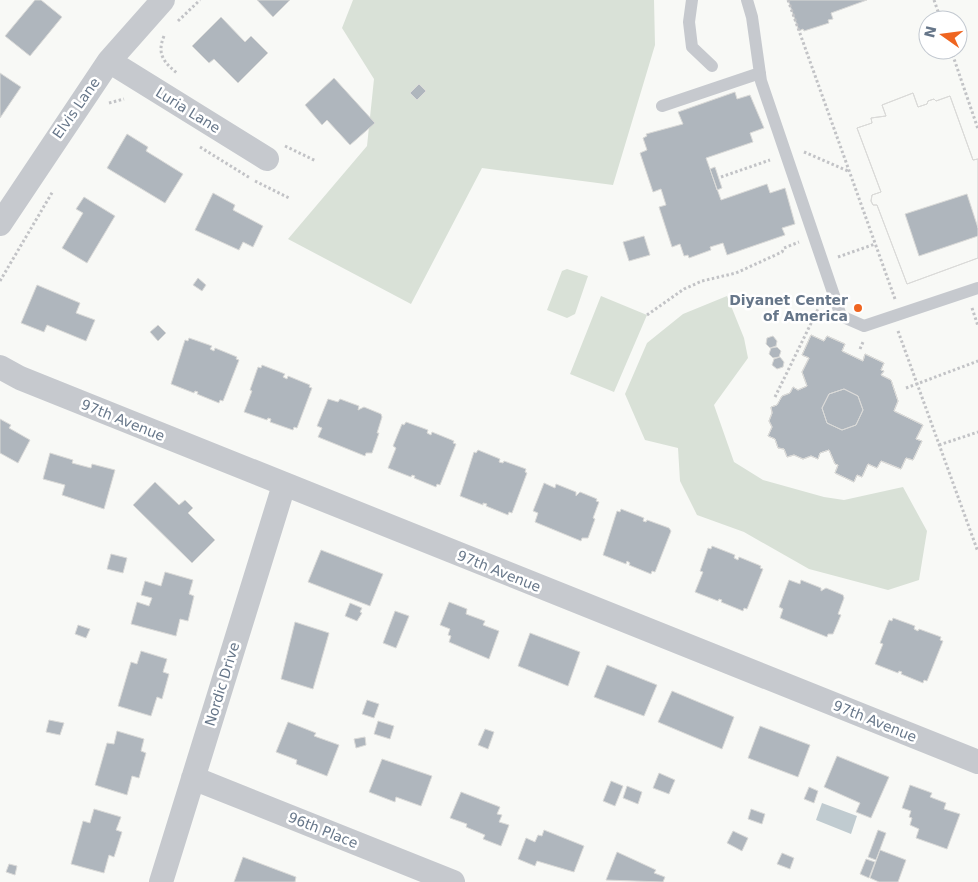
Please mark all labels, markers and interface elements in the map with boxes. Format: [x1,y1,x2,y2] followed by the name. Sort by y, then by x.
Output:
[918,10,968,60] north arrow
[921,24,940,39] text: N
[49,75,103,141] street label: Elvis Lane
[153,84,223,136] street label: Luria Lane
[729,292,848,324] place label: Diyanet Center of America
[852,302,864,314] marker: Diyanet Center of America
[79,396,167,444] street label: 97th Avenue
[455,547,543,595] street label: 97th Avenue
[202,640,242,728] street label: Nordic Drive
[831,697,919,745] street label: 97th Avenue
[286,809,360,851] street label: 96th Place

